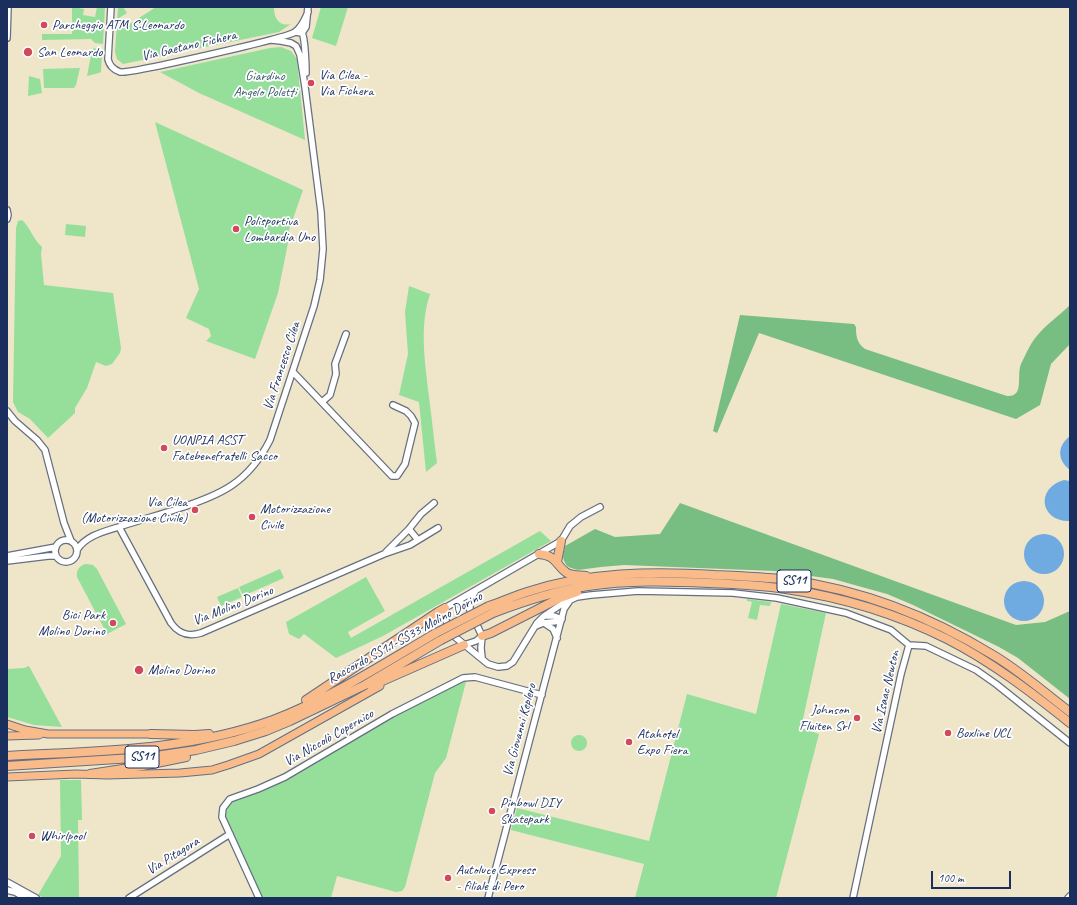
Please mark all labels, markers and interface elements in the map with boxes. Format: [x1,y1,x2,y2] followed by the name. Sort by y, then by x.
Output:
[52,17,184,33] place label: Parcheggio ATM S.Leonardo
[39,20,49,30] marker: Parcheggio ATM S.Leonardo
[140,27,238,65] street label: Via Gaetano Fichera
[37,44,102,60] place label: San Leonardo
[22,46,34,58] marker: San Leonardo
[319,67,373,100] place label: Via Cilea - Via Fichera
[233,68,297,100] park label: Giardino Angelo Poletti
[306,78,316,88] marker: Via Cilea - Via Fichera
[244,213,315,246] place label: Polisportiva Lombardia Uno
[231,224,241,234] marker: Polisportiva Lombardia Uno
[260,320,304,412] street label: Via Francesco Cilea
[172,432,277,464] place label: UONPIA ASST Fatebenefratelli Sacco
[159,443,169,453] marker: UONPIA ASST Fatebenefratelli Sacco
[81,494,187,526] place label: Via Cilea (Motorizzazione Civile)
[260,501,330,534] place label: Motorizzazione Civile
[190,505,200,515] marker: Via Cilea (Motorizzazione Civile)
[247,512,257,522] marker: Motorizzazione Civile
[777,570,811,592] road number: SS11
[190,582,276,630] street label: Via Molino Dorino
[325,588,485,688] street label: Raccordo SS11-SS33 Molino Dorino
[38,607,105,640] place label: Bici Park Molino Dorino
[108,618,118,628] marker: Bici Park Molino Dorino
[868,649,904,735] street label: Via Isaac Newton
[148,662,215,678] place label: Molino Dorino
[133,664,145,676] marker: Molino Dorino
[500,682,540,778] street label: Via Giovanni Keplero
[799,702,849,734] place label: Johnson Fluiten Srl
[281,706,377,770] street label: Via Niccolò Copernico
[852,713,862,723] marker: Johnson Fluiten Srl
[956,725,1012,741] place label: Boxline UCL
[637,726,687,758] place label: Atahotel Expo Fiera
[943,728,953,738] marker: Boxline UCL
[624,737,634,747] marker: Atahotel Expo Fiera
[125,746,159,768] road number: SS11
[500,795,561,828] place label: Pinbowl DIY Skatepark
[487,806,497,816] marker: Pinbowl DIY Skatepark
[40,828,85,844] place label: Whirlpool
[27,831,37,841] marker: Whirlpool
[144,833,202,879] street label: Via Pitagora
[456,862,535,894] place label: Autoluce Express - filiale di Pero
[933,863,1013,889] scale bar
[938,870,964,886] text: 100 m
[443,873,453,883] marker: Autoluce Express - filiale di Pero

